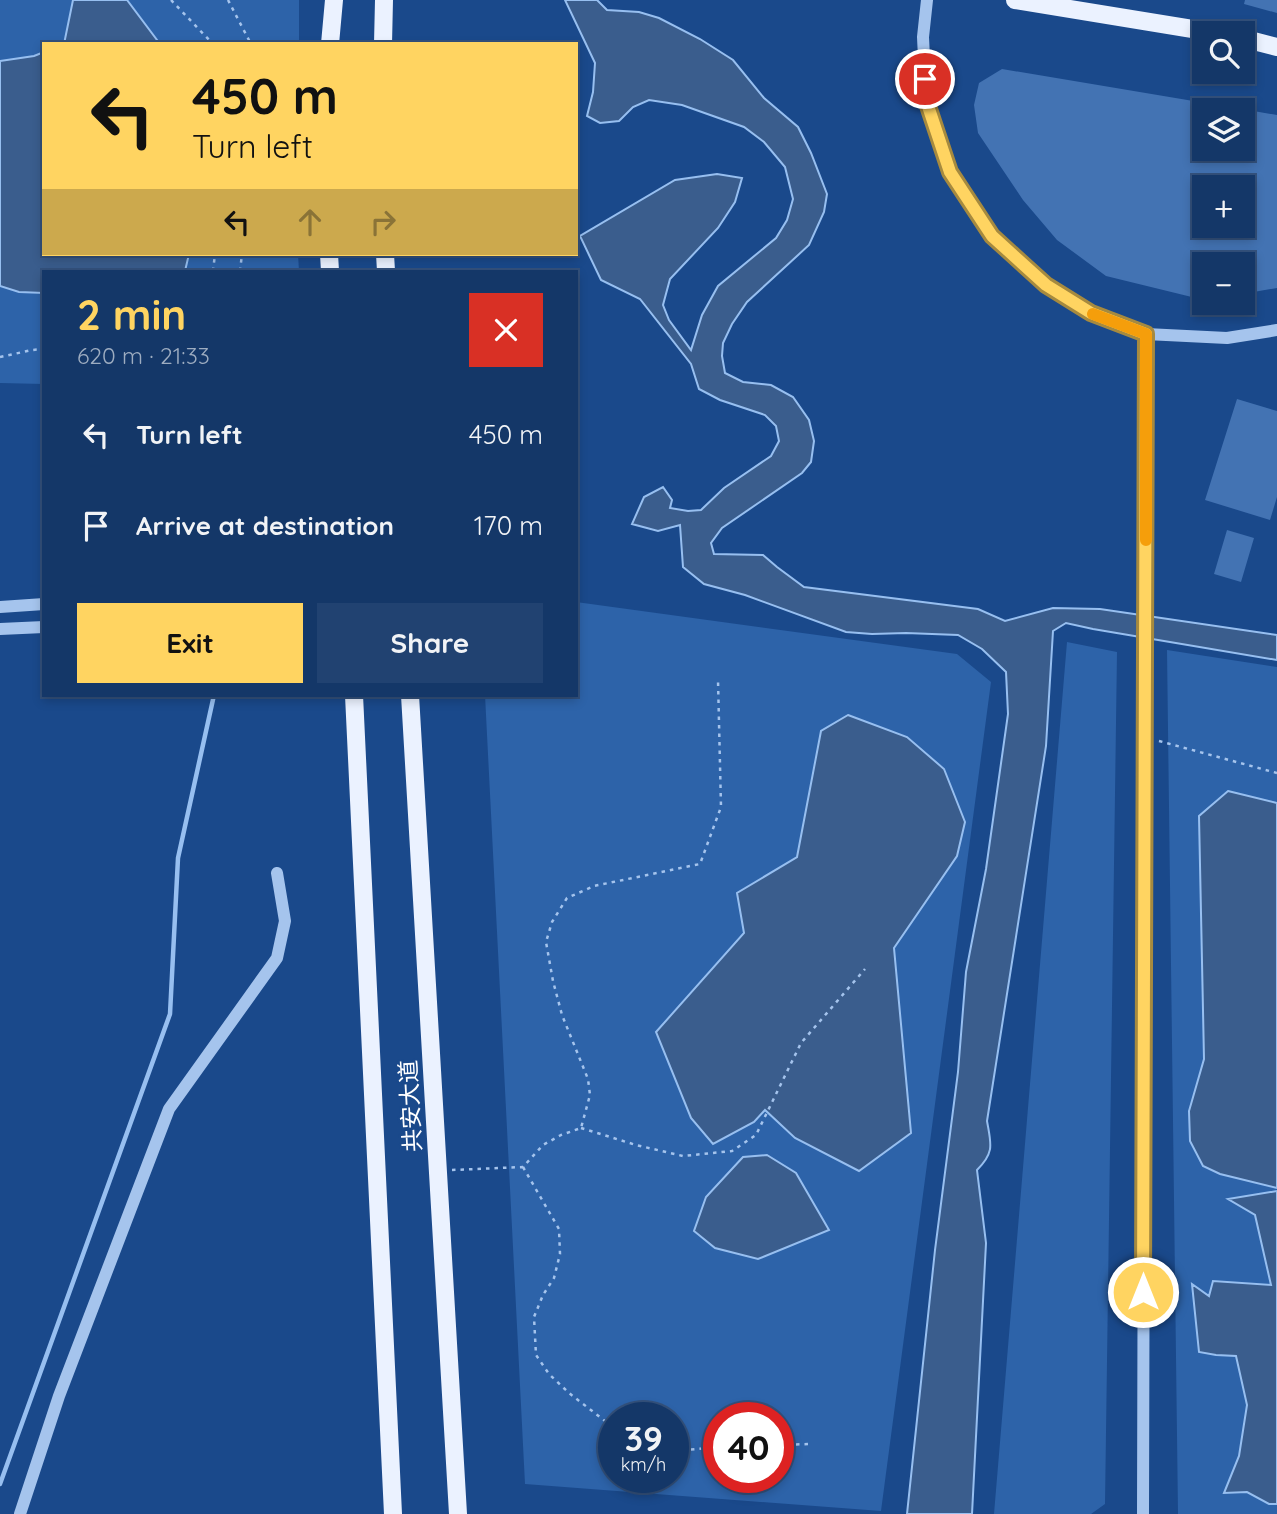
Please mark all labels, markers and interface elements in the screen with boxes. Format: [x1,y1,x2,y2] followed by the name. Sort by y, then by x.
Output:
[1192,21,1255,315] map controls
[1192,21,1255,84] button: search
[895,49,955,109] pin
[906,60,944,98] icon: arrive
[192,65,338,126] text: 450 m
[77,70,168,161] icon: left
[1192,98,1255,161] button: layers
[192,126,313,166] text: Turn left
[1192,175,1255,238] button: +
[218,203,256,241] icon: left
[291,203,329,241] icon: ahead
[364,203,402,241] icon: right
[1192,252,1255,315] button: −
[77,288,186,341] text: 2 min
[469,293,543,367] button: close
[77,341,210,370] text: 620 m · 21:33
[77,416,115,454] icon: left
[136,418,243,451] text: Turn left
[469,418,543,451] text: 450 m
[77,507,115,545] icon: arrive
[136,509,394,542] text: Arrive at destination
[474,509,543,542] text: 170 m
[77,603,303,683] button: Exit
[317,603,543,683] button: Share
[393,1059,427,1153] street label: 共安大道
[1106,1255,1180,1329] position arrow
[703,1402,794,1493] speed limit sign: 40
[624,1416,663,1460] text: 39
[621,1453,666,1476] text: km/h

